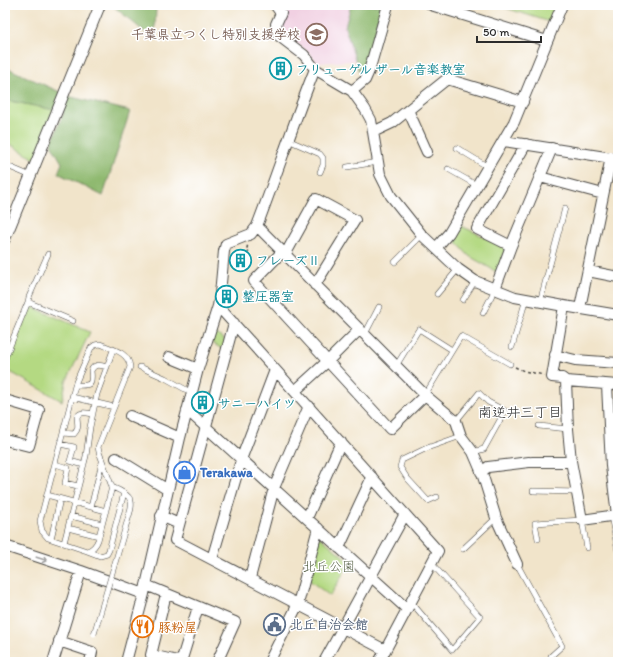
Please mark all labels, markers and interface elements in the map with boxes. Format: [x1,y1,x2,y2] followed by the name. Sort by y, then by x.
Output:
[477,18,541,44] scale bar
[303,21,329,47] school or university icon: 千葉県立つくし特別支援学校
[483,25,509,39] text: 50 m
[131,27,300,42] place label: 千葉県立つくし特別支援学校
[267,56,293,82] building icon: フリューゲル ザール音楽教室
[296,62,466,77] place label: フリューゲル ザール音楽教室
[227,247,253,273] building icon: フレーズⅡ
[256,253,320,268] place label: フレーズⅡ
[214,283,240,309] building icon: 整圧器室
[242,289,294,304] place label: 整圧器室
[189,390,215,416] building icon: サニーハイツ
[218,396,296,411] place label: サニーハイツ
[478,404,562,421] district label: 南逆井三丁目
[171,459,197,485] shop icon: Terakawa
[199,465,253,480] place label: Terakawa
[36,555,48,563] one-way arrow
[303,559,355,574] park label: 北丘公園
[262,611,288,637] public building icon: 北丘自治会館
[130,614,156,640] restaurant icon: 豚粉屋
[290,617,368,632] place label: 北丘自治会館
[158,620,197,635] place label: 豚粉屋

